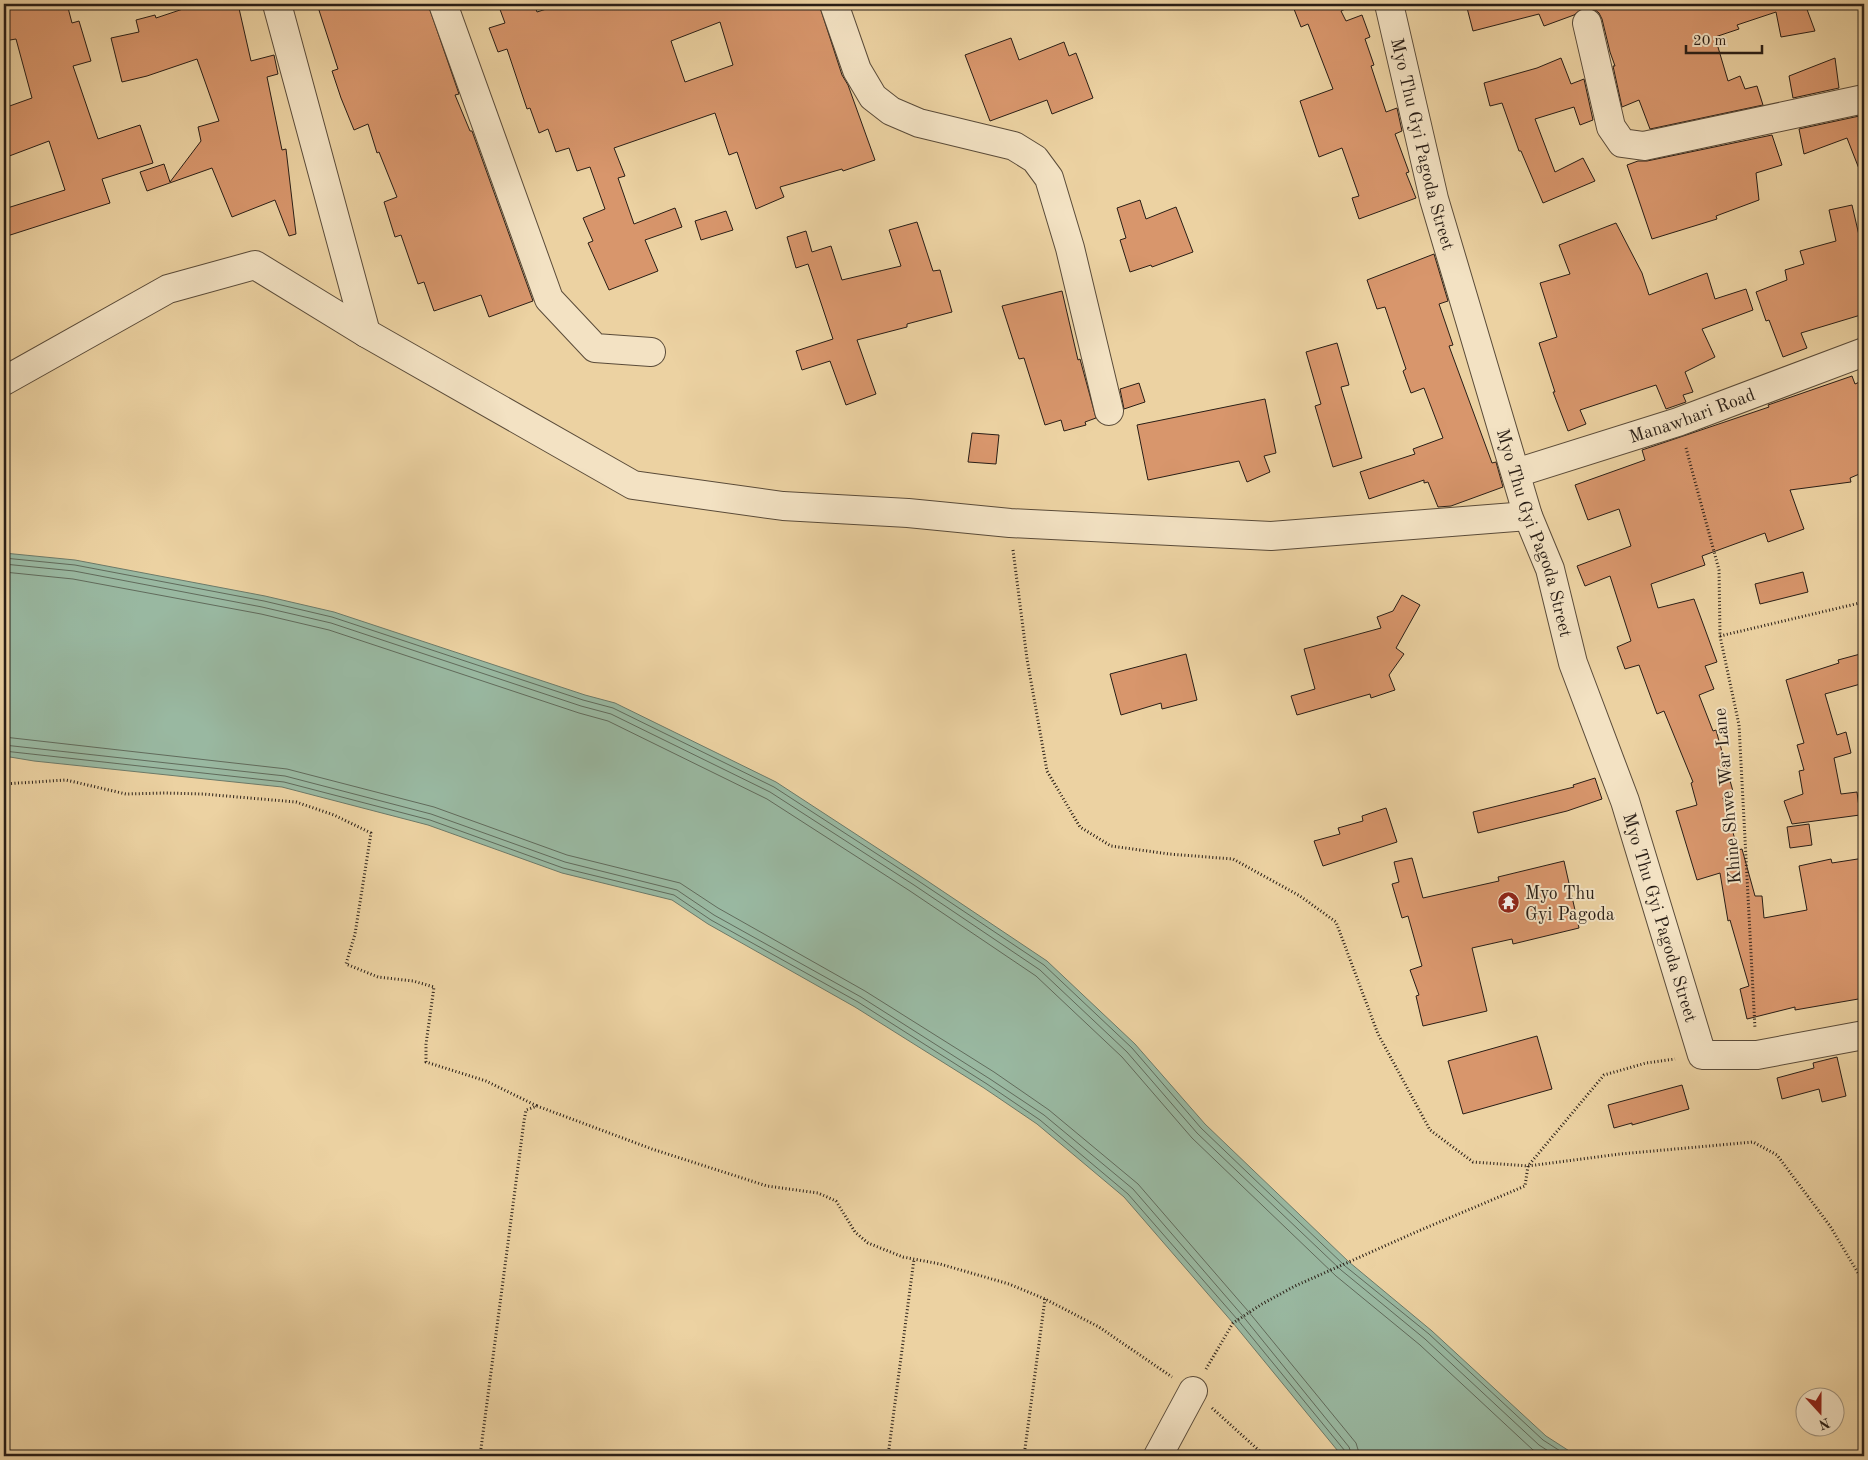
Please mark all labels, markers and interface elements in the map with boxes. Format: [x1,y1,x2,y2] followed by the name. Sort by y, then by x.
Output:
[1686,22,1762,54] scale bar
[1693,34,1727,49] text: 20 m
[1387,36,1457,252] street label: Myo Thu Gyi Pagoda Street
[1627,386,1758,447] street label: Manawhari Road
[1493,427,1574,639] street label: Myo Thu Gyi Pagoda Street
[1711,707,1745,885] street label: Khine Shwe War Lane
[1619,811,1700,1024] street label: Myo Thu Gyi Pagoda Street
[1525,885,1615,924] place label: Myo Thu Gyi Pagoda
[1497,891,1521,915] temple icon: Myo Thu Gyi Pagoda
[1796,1388,1846,1438] north arrow
[1817,1415,1832,1432] text: N

